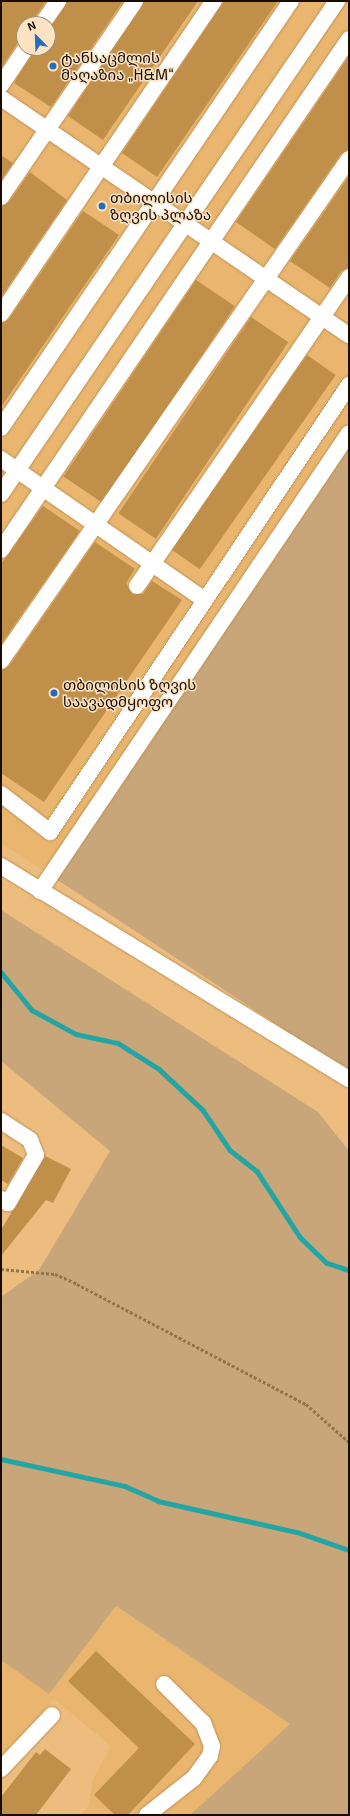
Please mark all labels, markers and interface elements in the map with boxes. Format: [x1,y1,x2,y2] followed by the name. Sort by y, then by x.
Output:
[16,16,56,56] north arrow
[25,18,38,33] text: N
[61,48,174,83] place label: ტანსაცმლის მაღაზია „H&M“
[48,61,58,71] marker: ტანსაცმლის მაღაზია „H&M“
[110,188,211,223] place label: თბილისის ზღვის პლაზა
[97,201,107,211] marker: თბილისის ზღვის პლაზა
[63,675,196,710] place label: თბილისის ზღვის საავადმყოფო
[48,687,60,699] marker: თბილისის ზღვის საავადმყოფო

